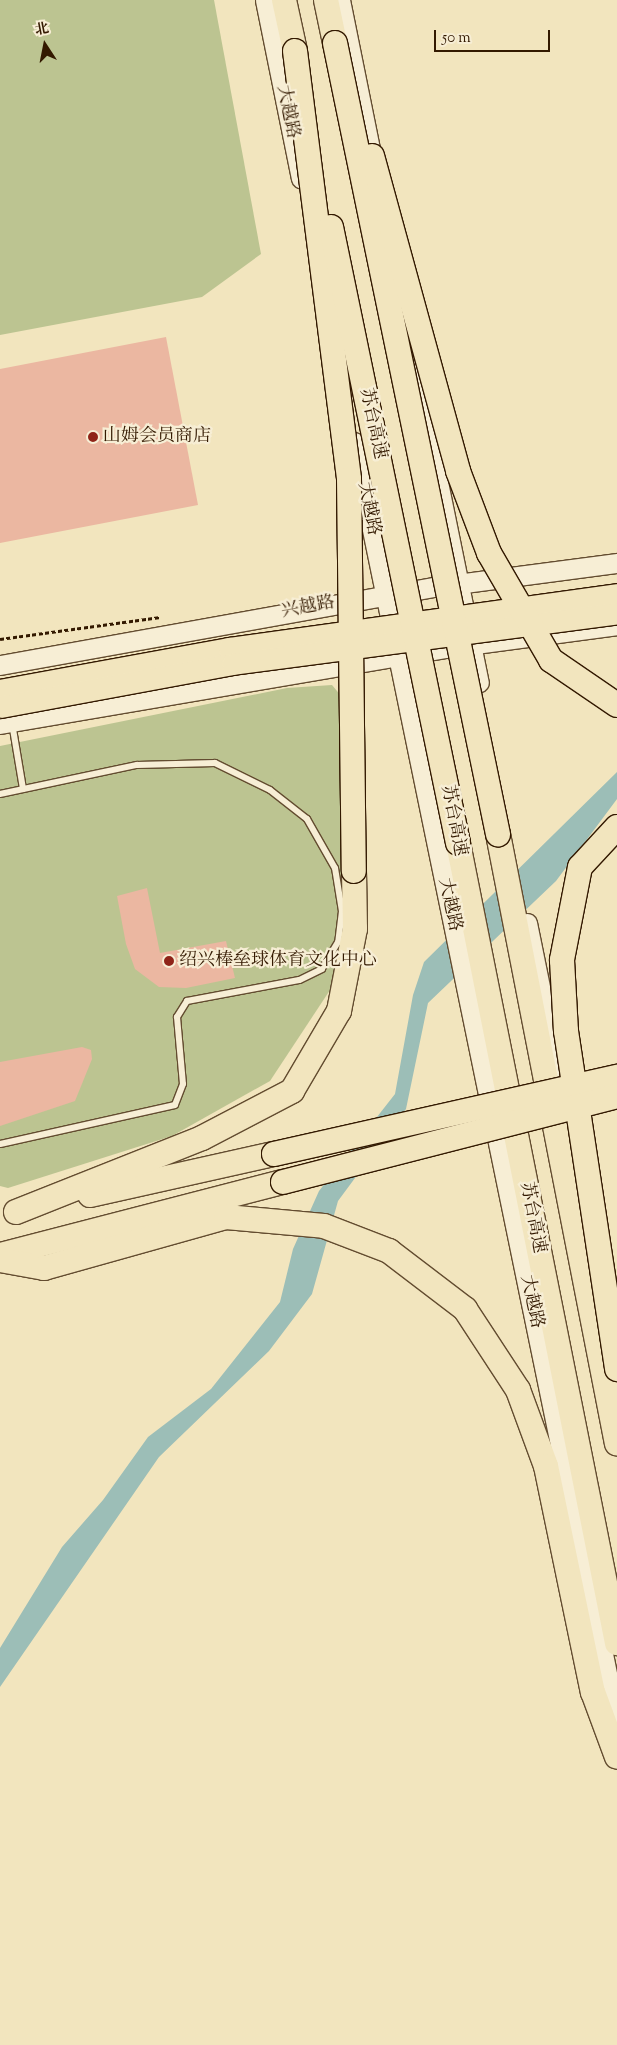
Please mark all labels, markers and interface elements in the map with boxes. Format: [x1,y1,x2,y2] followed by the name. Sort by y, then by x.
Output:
[33,19,51,41] text: 北
[20,20,70,70] north arrow
[437,20,553,52] scale bar
[442,28,471,49] text: 50 m
[271,83,303,141] street label: 大越路
[354,387,390,461] street label: 苏台高速
[103,426,211,448] place label: 山姆会员商店
[87,431,99,443] marker: 山姆会员商店
[352,480,384,538] street label: 大越路
[280,593,336,623] street label: 兴越路
[436,784,470,858] street label: 苏台高速
[433,876,465,934] street label: 大越路
[179,950,377,972] place label: 绍兴棒垒球体育文化中心
[163,955,175,967] marker: 绍兴棒垒球体育文化中心
[515,1181,549,1255] street label: 苏台高速
[515,1273,547,1331] street label: 大越路

